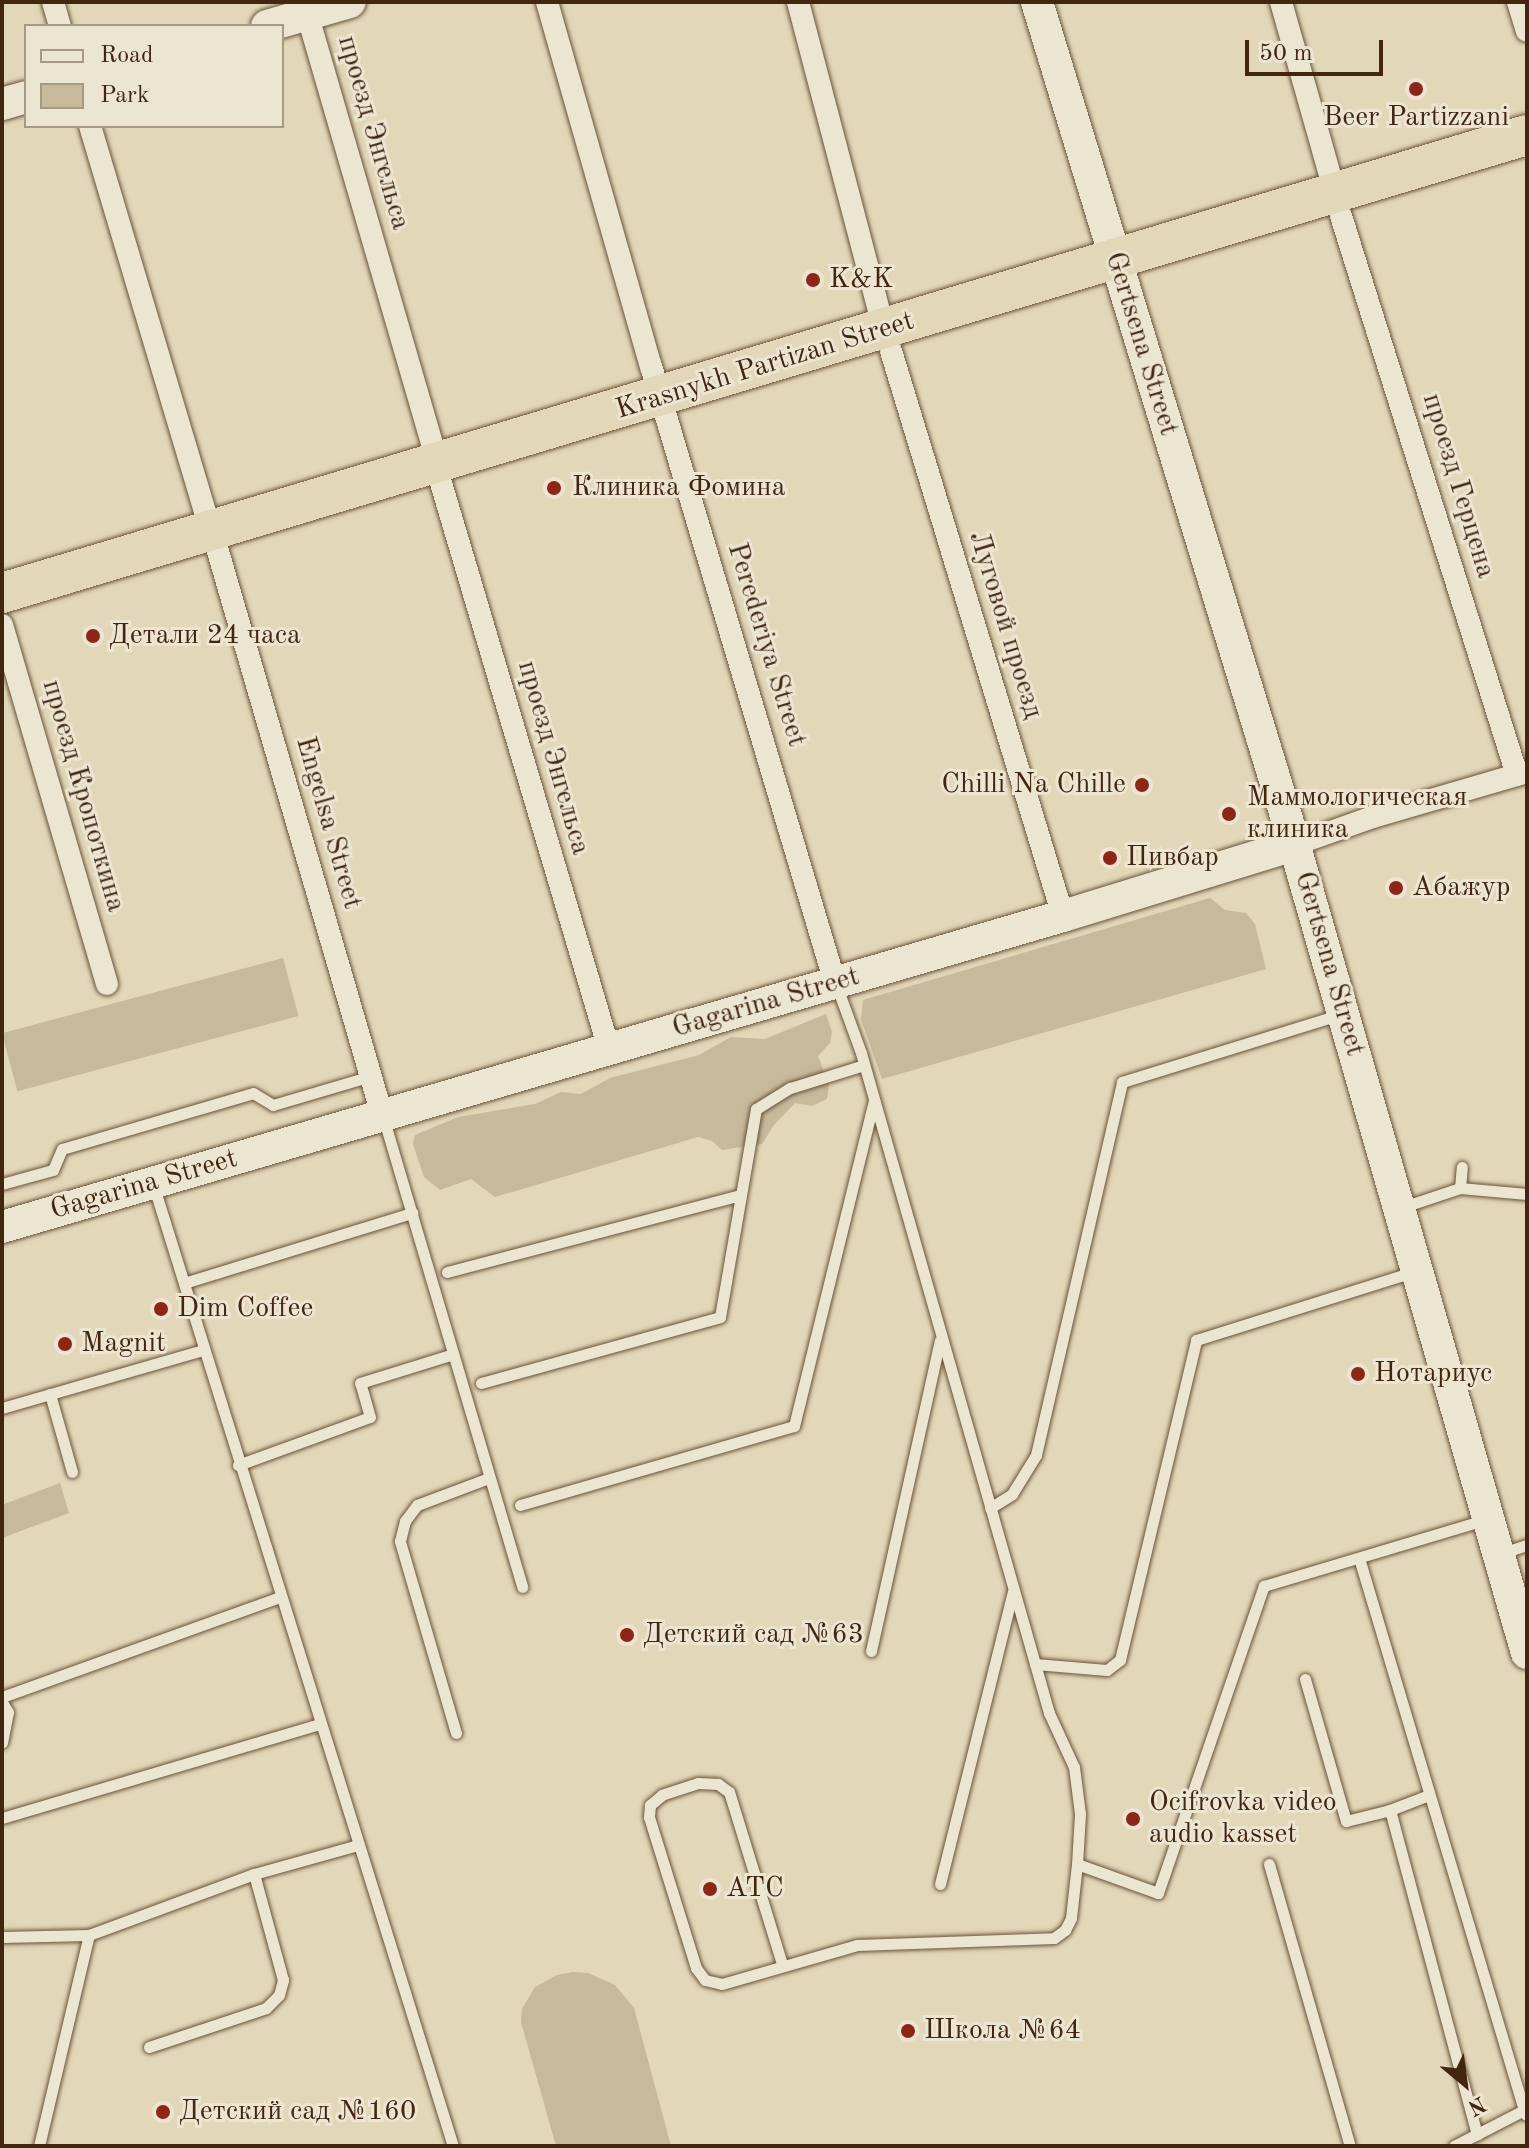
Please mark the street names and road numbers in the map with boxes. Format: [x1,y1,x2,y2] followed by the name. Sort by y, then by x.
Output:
[329,32,417,234] street label: проезд Энгельса
[1097,248,1185,440] street label: Gertsena Street
[612,305,918,427] street label: Krasnykh Partizan Street
[1414,390,1502,582] street label: проезд Герцена
[961,527,1049,723] street label: Луговой проезд
[719,539,813,751] street label: Perederiya Street
[509,657,597,859] street label: проезд Энгельса
[34,676,132,916] street label: проезд Кропоткина
[287,733,369,913] street label: Engelsa Street
[1287,868,1371,1060] street label: Gertsena Street
[669,960,863,1046] street label: Gagarina Street
[47,1142,241,1228] street label: Gagarina Street

